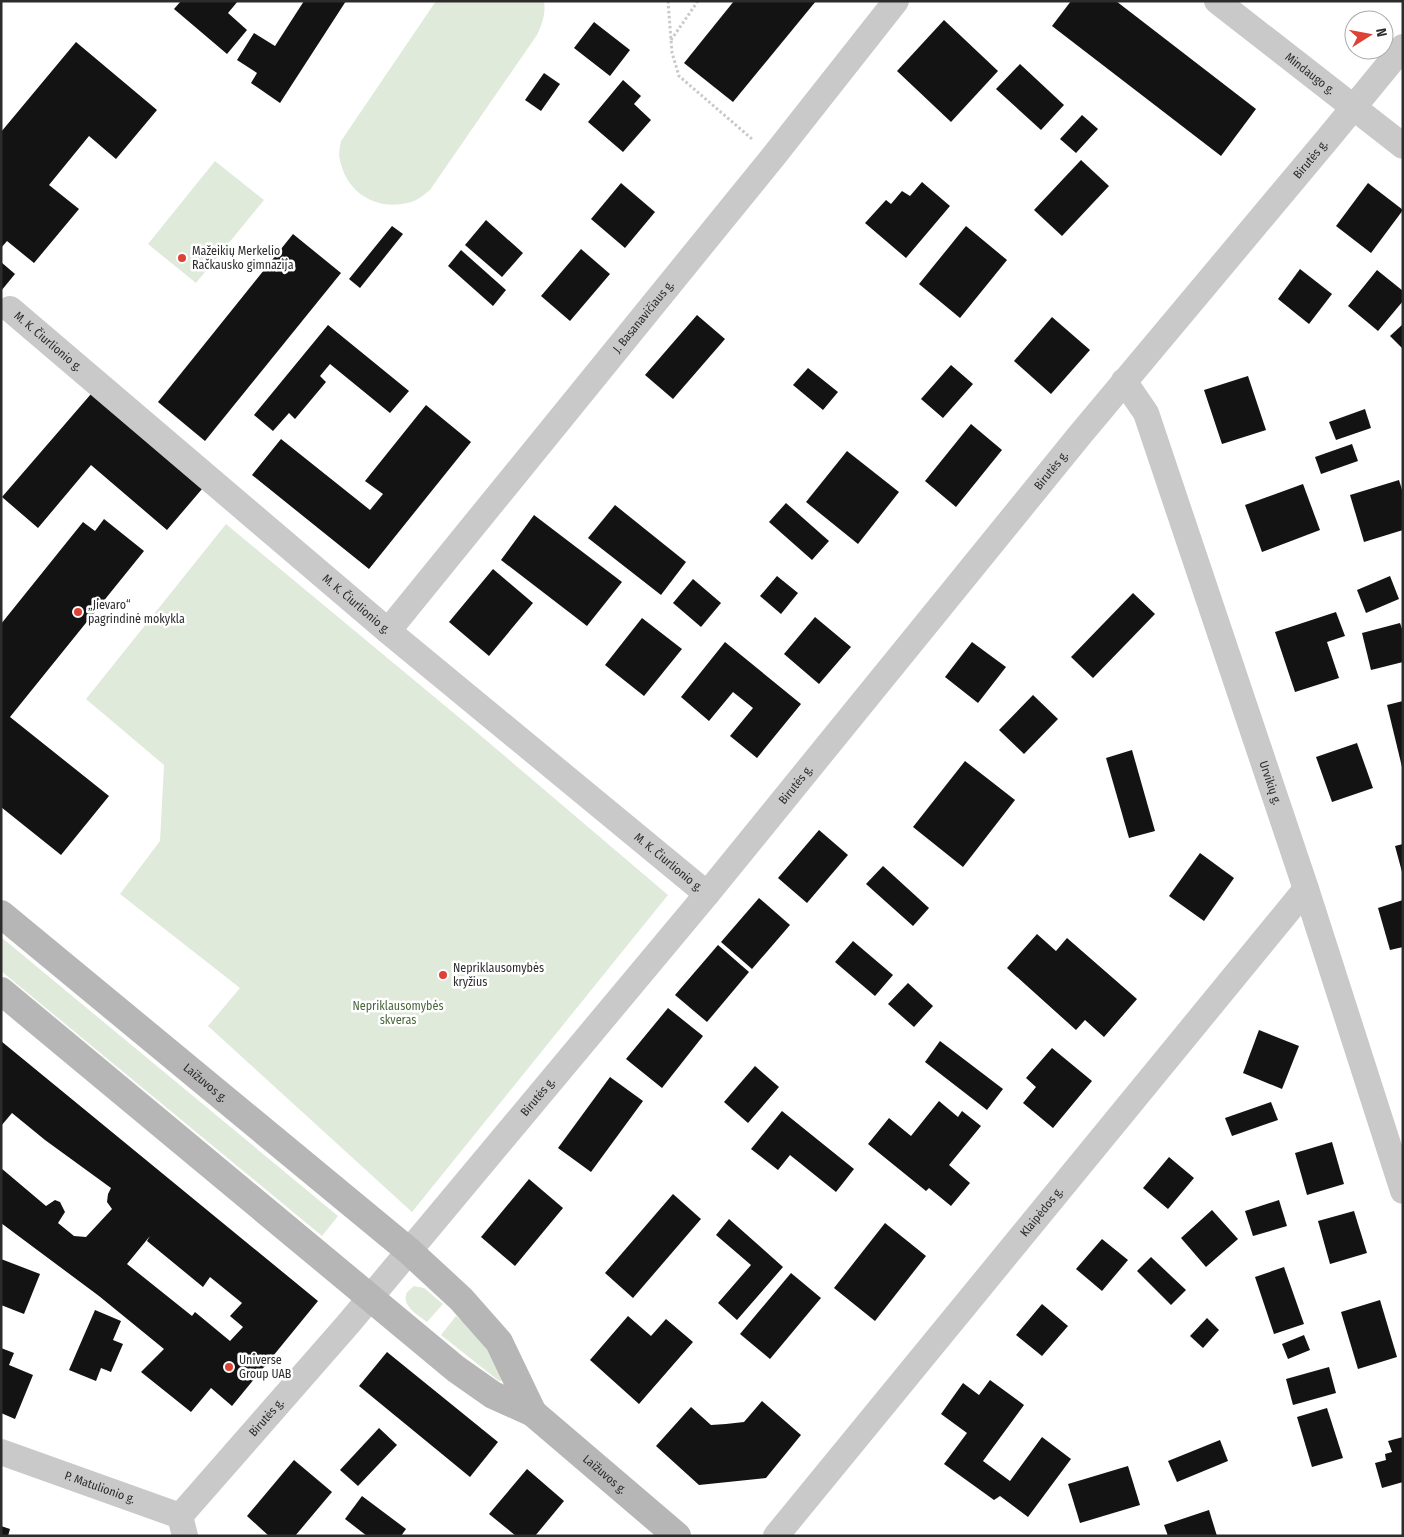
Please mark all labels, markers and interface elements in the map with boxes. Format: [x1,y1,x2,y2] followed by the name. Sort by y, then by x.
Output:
[1344,10,1394,60] north arrow
[1372,27,1390,38] text: N
[1282,50,1338,98] street label: Mindaugo g.
[1290,137,1331,181] street label: Birutės g.
[192,244,294,272] place label: Mažeikių Merkelio Račkausko gimnazija
[176,252,188,264] marker: Mažeikių Merkelio Račkausko gimnazija
[610,277,677,356] street label: J. Basanavičiaus g.
[11,309,85,374] street label: M. K. Čiurlionio g.
[1031,448,1071,493] street label: Birutės g.
[320,571,393,637] street label: M. K. Čiurlionio g.
[88,598,185,626] place label: „Jievaro“ pagrindinė mokykla
[72,606,84,618] marker: „Jievaro“ pagrindinė mokykla
[1256,759,1284,807] street label: Urvikių g.
[776,762,816,807] street label: Birutės g.
[631,830,706,895] street label: M. K. Čiurlionio g.
[453,961,544,989] place label: Nepriklausomybės kryžius
[437,969,449,981] marker: Nepriklausomybės kryžius
[352,999,444,1027] park label: Nepriklausomybės skveras
[180,1061,230,1105] street label: Laižuvos g.
[518,1074,558,1119] street label: Birutės g.
[1017,1184,1066,1239] street label: Klaipėdos g.
[239,1353,292,1381] place label: Universe Group UAB
[223,1361,235,1373] marker: Universe Group UAB
[246,1395,287,1439] street label: Birutės g.
[580,1452,630,1497] street label: Laižuvos g.
[63,1468,138,1507] street label: P. Matulionio g.

